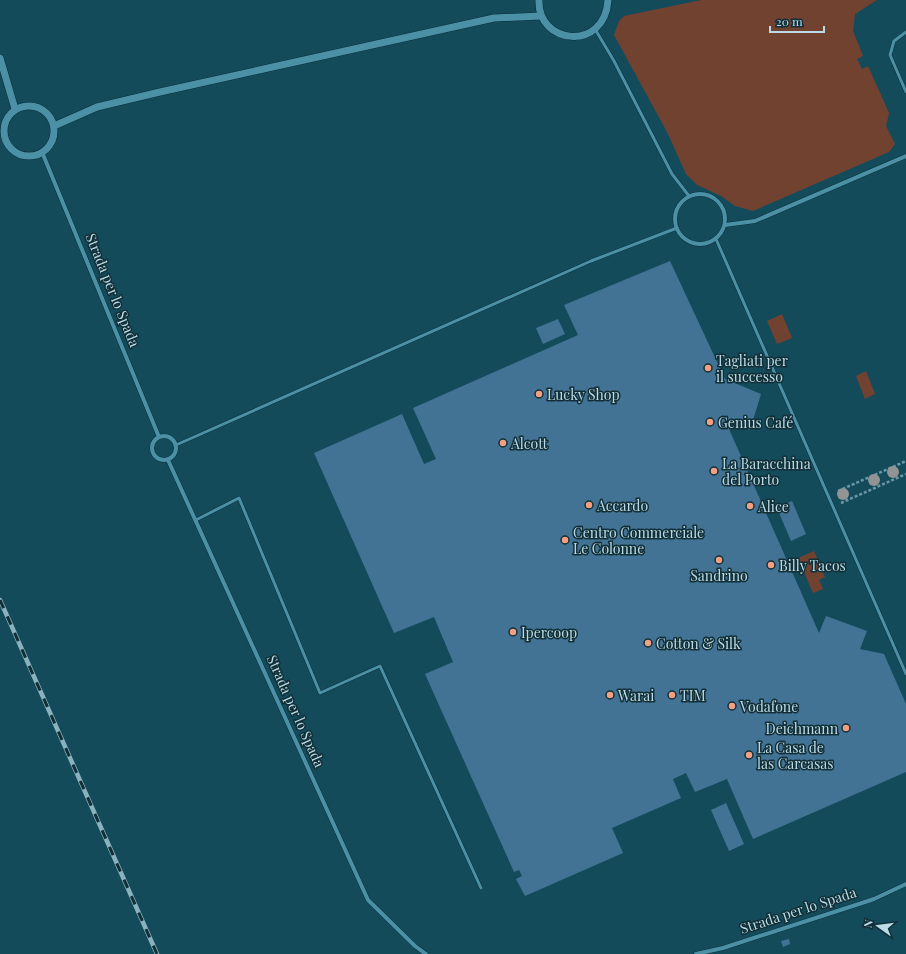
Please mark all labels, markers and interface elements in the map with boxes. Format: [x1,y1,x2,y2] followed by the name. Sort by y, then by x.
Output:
[770,8,824,34] scale bar
[776,13,803,29] text: 20 m
[81,230,145,350] street label: Strada per lo Spada
[716,351,789,386] place label: Tagliati per il successo
[703,363,713,373] marker: Tagliati per il successo
[547,385,620,404] place label: Lucky Shop
[534,389,544,399] marker: Lucky Shop
[718,413,793,432] place label: Genius Café
[705,417,715,427] marker: Genius Café
[510,434,549,453] place label: Alcott
[498,438,508,448] marker: Alcott
[722,454,811,489] place label: La Baracchina del Porto
[709,466,719,476] marker: La Baracchina del Porto
[596,496,648,515] place label: Accardo
[757,497,789,516] place label: Alice
[584,500,594,510] marker: Accardo
[745,501,755,511] marker: Alice
[573,523,704,558] place label: Centro Commerciale Le Colonne
[560,535,570,545] marker: Centro Commerciale Le Colonne
[714,555,724,565] marker: Sandrino
[779,556,846,575] place label: Billy Tacos
[766,560,776,570] marker: Billy Tacos
[690,566,748,585] place label: Sandrino
[521,623,577,642] place label: Ipercoop
[508,627,518,637] marker: Ipercoop
[656,634,741,653] place label: Cotton & Silk
[643,638,653,648] marker: Cotton & Silk
[263,652,329,770] street label: Strada per lo Spada
[617,686,654,705] place label: Warai
[680,686,706,705] place label: TIM
[605,690,615,700] marker: Warai
[667,690,677,700] marker: TIM
[739,697,798,716] place label: Vodafone
[727,701,737,711] marker: Vodafone
[766,719,839,738] place label: Deichmann
[841,723,851,733] marker: Deichmann
[757,738,834,773] place label: La Casa de las Carcasas
[744,750,754,760] marker: La Casa de las Carcasas
[737,882,859,938] street label: Strada per lo Spada
[858,906,898,946] north arrow
[860,918,876,929] text: N

